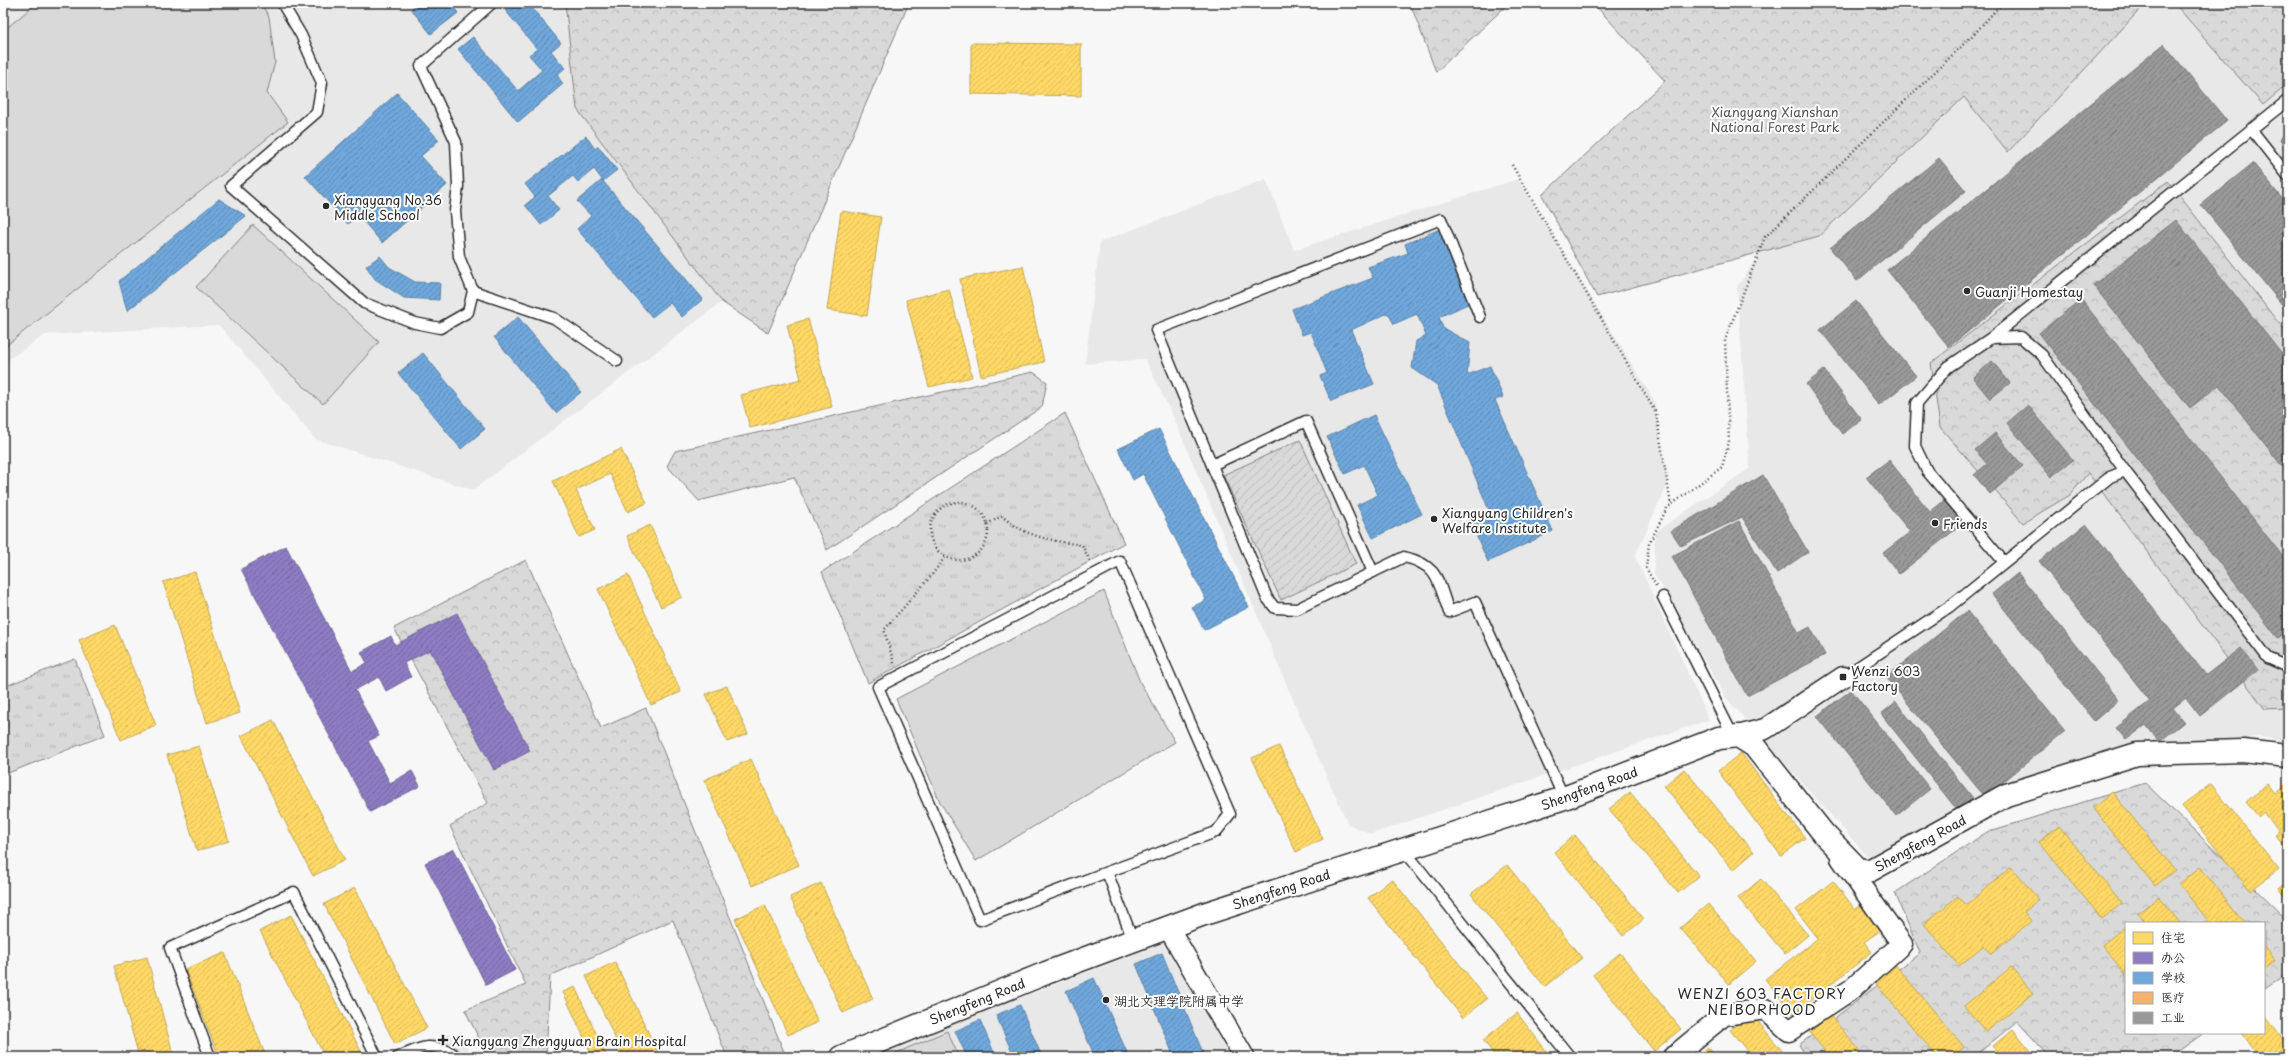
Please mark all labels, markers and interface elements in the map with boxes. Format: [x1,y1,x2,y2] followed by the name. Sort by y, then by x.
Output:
[1710,102,1840,136] park label: Xiangyang Xianshan National Forest Park
[334,190,442,224] place label: Xiangyang No.36 Middle School
[321,201,331,211] marker: Xiangyang No.36 Middle School
[1975,282,2083,301] place label: Guanji Homestay
[1962,286,1972,296] marker: Guanji Homestay
[1442,503,1573,537] place label: Xiangyang Children's Welfare Institute
[1429,514,1439,524] marker: Xiangyang Children's Welfare Institute
[1943,514,1987,533] place label: Friends
[1930,518,1940,528] marker: Friends
[1851,661,1920,695] place label: Wenzi 603 Factory
[1838,672,1848,682] marker: Wenzi 603 Factory
[1538,762,1640,814] street label: Shengfeng Road
[1871,810,1969,876] street label: Shengfeng Road
[1229,864,1333,914] street label: Shengfeng Road
[2125,922,2265,1034] legend
[2161,928,2185,946] text: 住宅
[2161,948,2185,966] text: 办公
[2161,968,2185,986] text: 学校
[926,973,1028,1029] street label: Shengfeng Road
[1677,983,1847,1020] district label: WENZI 603 FACTORY NEIBORHOOD
[2161,988,2185,1006] text: 医疗
[1114,991,1244,1010] place label: 湖北文理学院附属中学
[1101,995,1111,1005] marker: 湖北文理学院附属中学
[2161,1008,2185,1026] text: 工业
[452,1031,686,1050] place label: Xiangyang Zhengyuan Brain Hospital
[437,1034,449,1046] marker: Xiangyang Zhengyuan Brain Hospital

